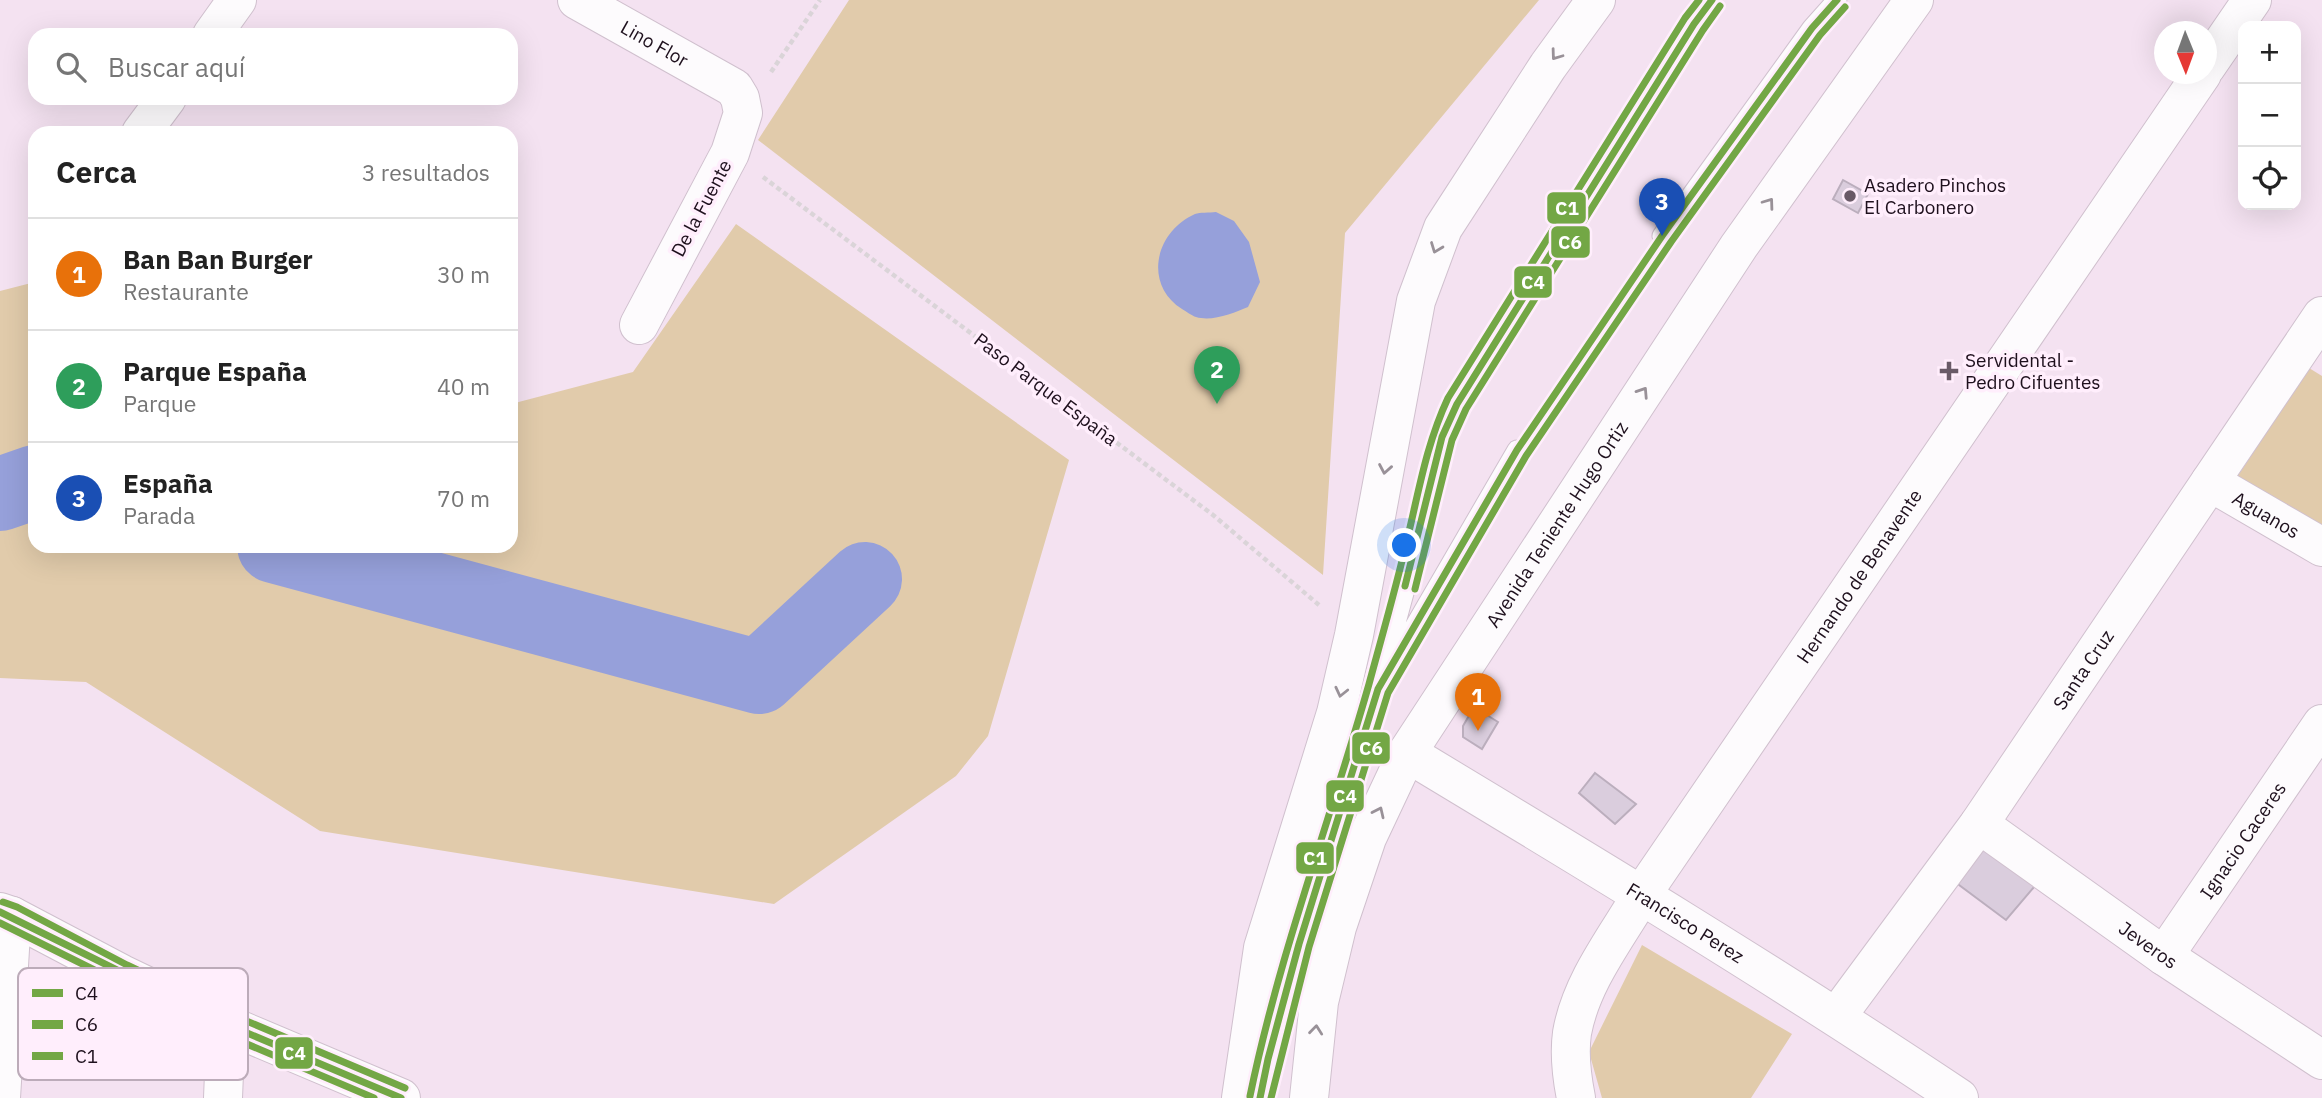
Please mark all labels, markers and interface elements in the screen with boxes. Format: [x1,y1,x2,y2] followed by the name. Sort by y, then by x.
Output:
[617,15,693,72] street label: Lino Flor
[2154,21,2217,84] north arrow
[2238,21,2301,210] map controls
[2238,21,2301,84] button: +
[28,28,518,105] search box
[1552,47,1564,60] one-way arrow
[52,48,90,86] icon: search
[108,50,245,84] text: Buscar aquí
[2238,84,2301,147] button: −
[2238,147,2301,210] button: locate
[56,152,137,191] text: Cerca
[665,155,737,261] street label: De la Fuente
[362,157,490,187] text: 3 resultados
[1864,173,2006,219] place label: Asadero Pinchos El Carbonero
[1639,178,1685,236] pin: 3
[1842,188,1858,204] marker: Asadero Pinchos El Carbonero
[1546,191,1587,225] line badge: C1
[1555,196,1579,220] text: C1
[1761,198,1774,211] one-way arrow
[1550,225,1591,259] line badge: C6
[1558,230,1582,254] text: C6
[1430,241,1444,253] one-way arrow
[123,242,313,276] text: Ban Ban Burger
[72,259,86,289] text: 1
[437,259,490,289] text: 30 m
[1513,265,1553,299] line badge: C4
[1521,270,1545,294] text: C4
[123,276,249,306] text: Restaurante
[970,327,1122,451] street label: Paso Parque España
[1194,346,1240,404] pin: 2
[1965,348,2101,394] place label: Servidental - Pedro Cifuentes
[123,354,307,388] text: Parque España
[1939,361,1959,381] marker: Servidental - Pedro Cifuentes
[72,371,86,401] text: 2
[437,371,490,401] text: 40 m
[1635,387,1647,400] one-way arrow
[123,388,196,418] text: Parque
[1481,417,1633,632] street label: Avenida Teniente Hugo Ortiz
[1378,463,1393,475] one-way arrow
[123,466,213,500] text: España
[72,483,86,513] text: 3
[437,483,490,513] text: 70 m
[1791,484,1927,668] street label: Hernando de Benavente
[2228,486,2304,544] street label: Aguanos
[123,500,195,530] text: Parada
[1387,528,1421,562] your location
[2048,625,2119,714] street label: Santa Cruz
[1455,673,1501,731] pin: 1
[1335,686,1349,698] one-way arrow
[1351,731,1391,765] line badge: C6
[1359,736,1383,760] text: C6
[2194,777,2291,903] street label: Ignacio Caceres
[1325,779,1365,813] line badge: C4
[1333,784,1357,808] text: C4
[1371,807,1385,820] one-way arrow
[1295,841,1335,875] line badge: C1
[1303,846,1327,870] text: C1
[1622,877,1749,968] street label: Francisco Perez
[2114,916,2182,974] street label: Jeveros
[18,968,248,1080] legend
[75,981,98,1005] text: C4
[75,1012,98,1036] text: C6
[1308,1024,1323,1035] one-way arrow
[274,1036,314,1070] line badge: C4
[282,1041,306,1065] text: C4
[75,1044,98,1068] text: C1

